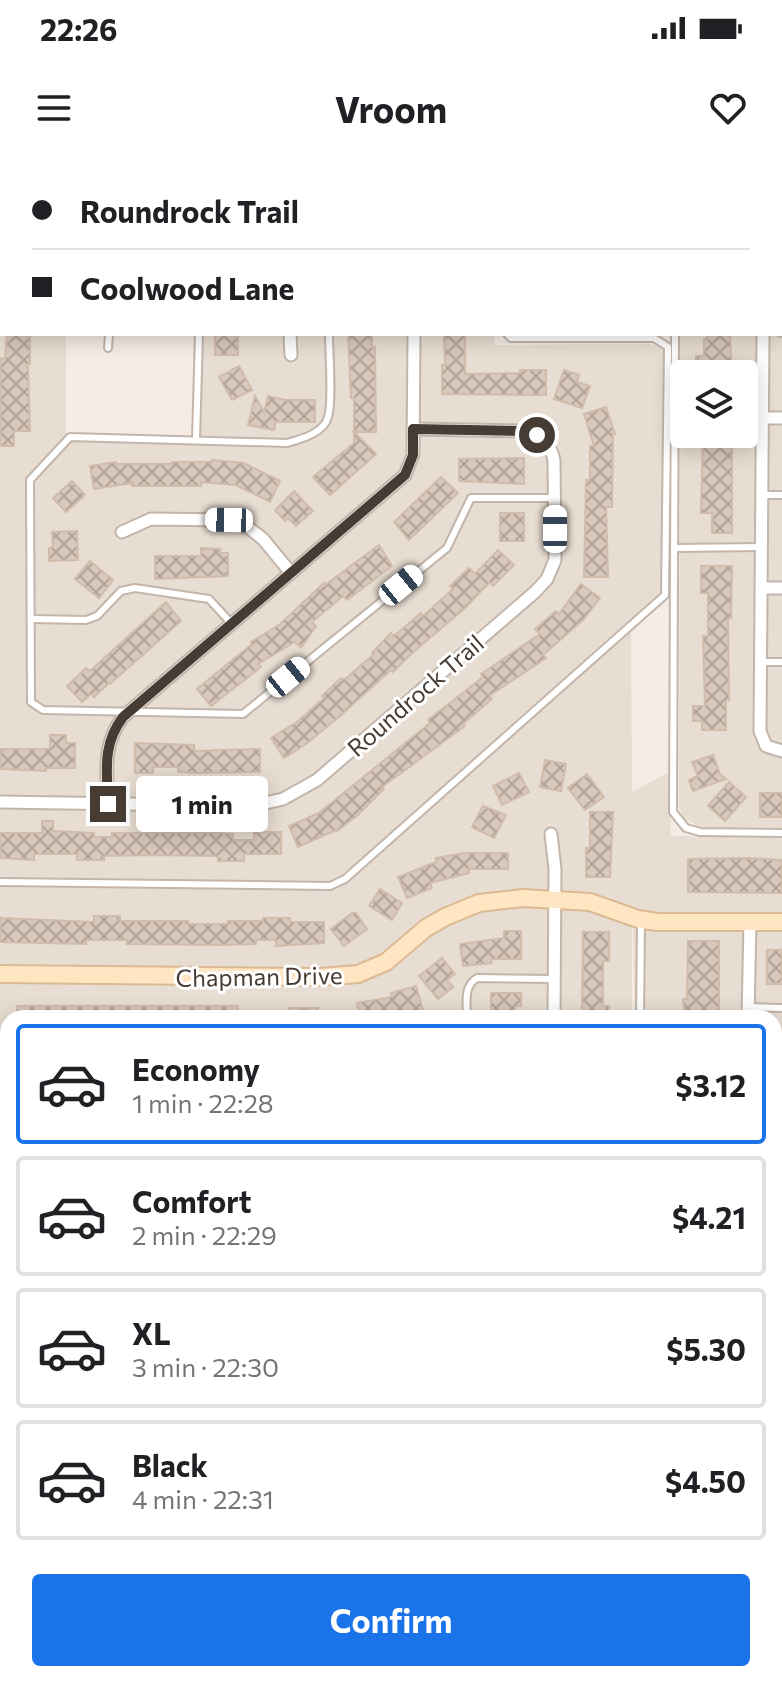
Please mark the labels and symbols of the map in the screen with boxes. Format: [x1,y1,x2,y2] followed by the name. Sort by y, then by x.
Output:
[519,417,555,453] route start
[543,505,567,553] car
[205,508,253,532] car
[375,561,427,609] car
[341,628,489,762] street label: Roundrock Trail
[262,653,314,701] car
[136,776,268,832] callout: 1 min
[90,786,126,822] route end
[175,960,343,992] street label: Chapman Drive

